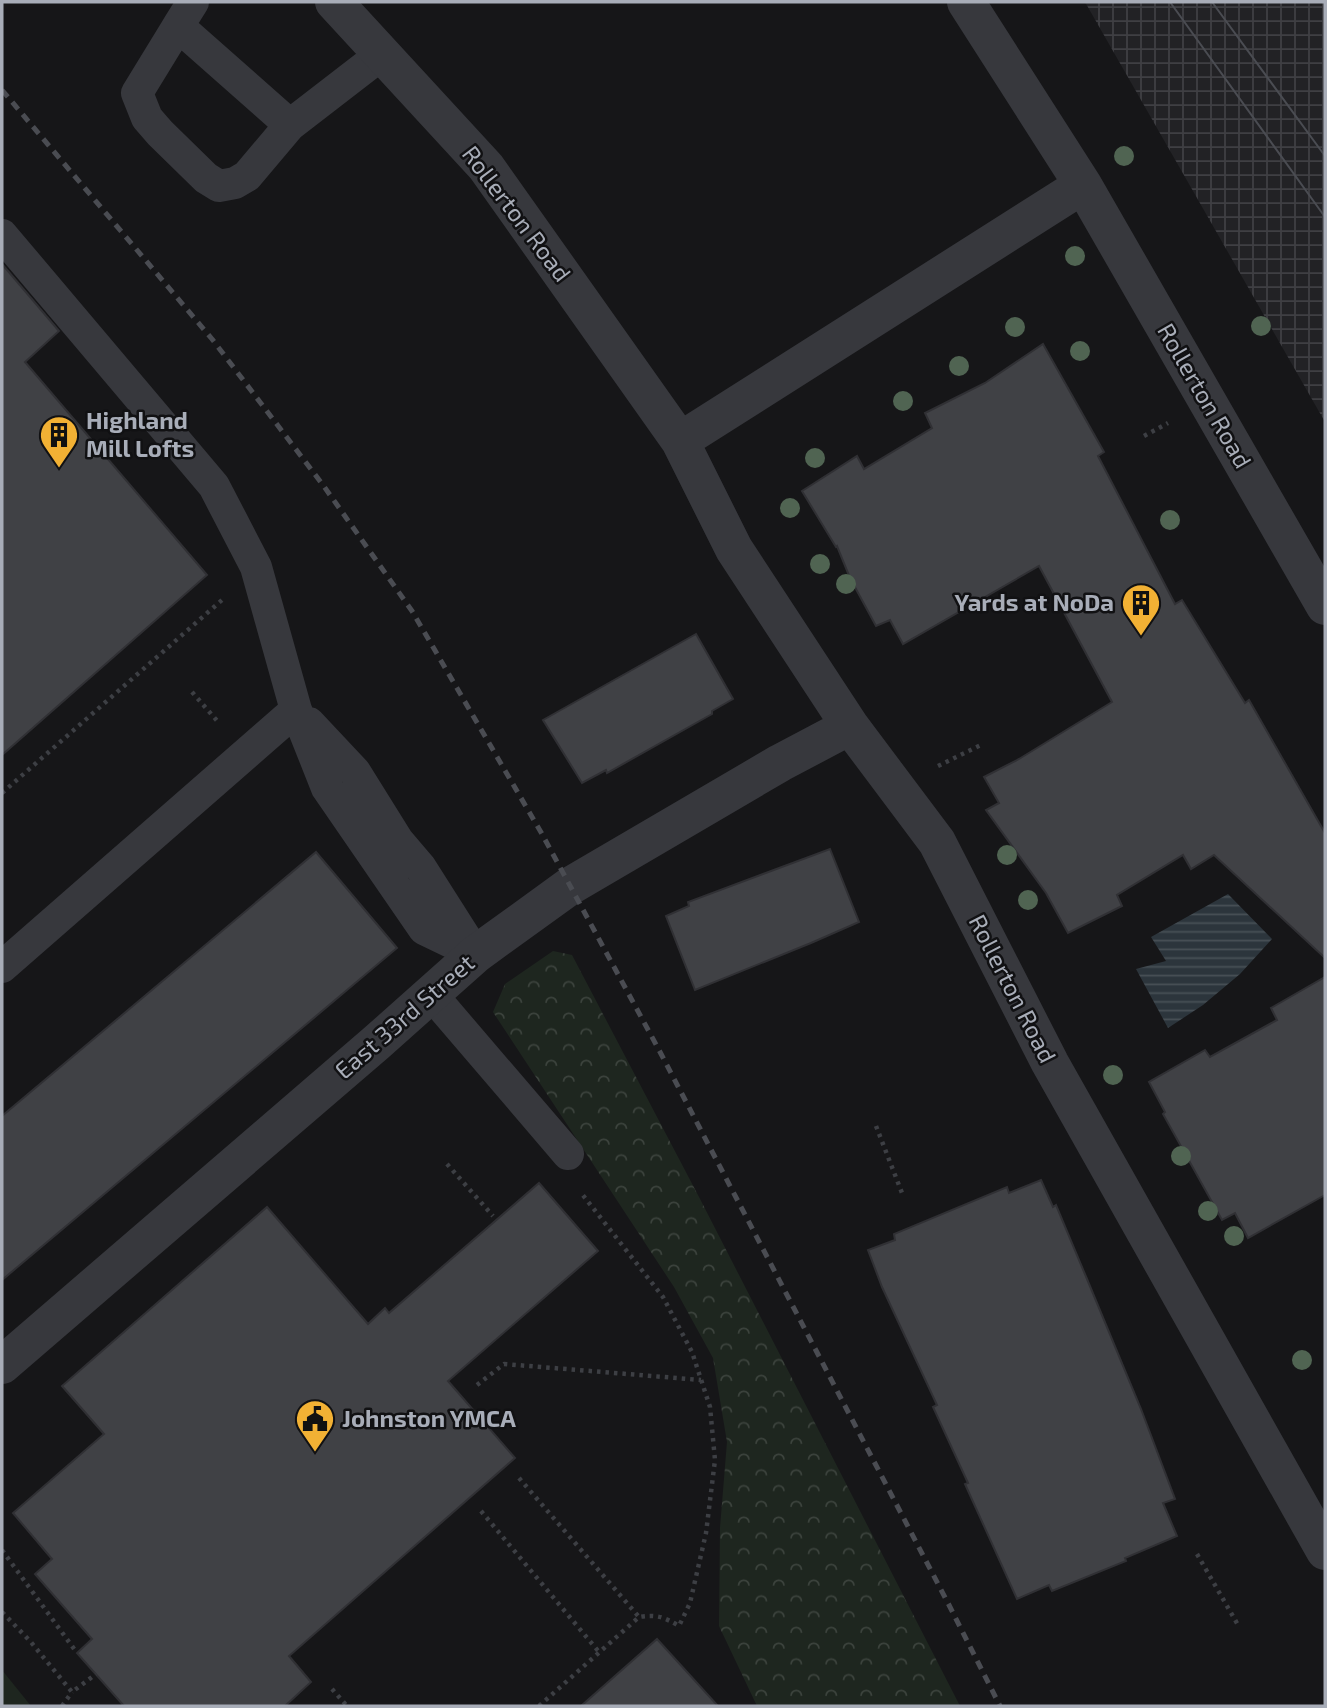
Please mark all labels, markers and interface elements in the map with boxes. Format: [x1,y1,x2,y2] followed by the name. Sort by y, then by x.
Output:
[457,139,578,287] street label: Rollerton Road
[1152,318,1258,473] street label: Rollerton Road
[86,405,194,462] place label: Highland Mill Lofts
[38,414,80,469] building icon: Highland Mill Lofts
[1120,582,1162,637] building icon: Yards at NoDa
[954,587,1114,616] place label: Yards at NoDa
[964,909,1063,1067] street label: Rollerton Road
[328,947,480,1084] street label: East 33rd Street
[294,1398,336,1453] public building icon: Johnston YMCA
[342,1403,516,1432] place label: Johnston YMCA

